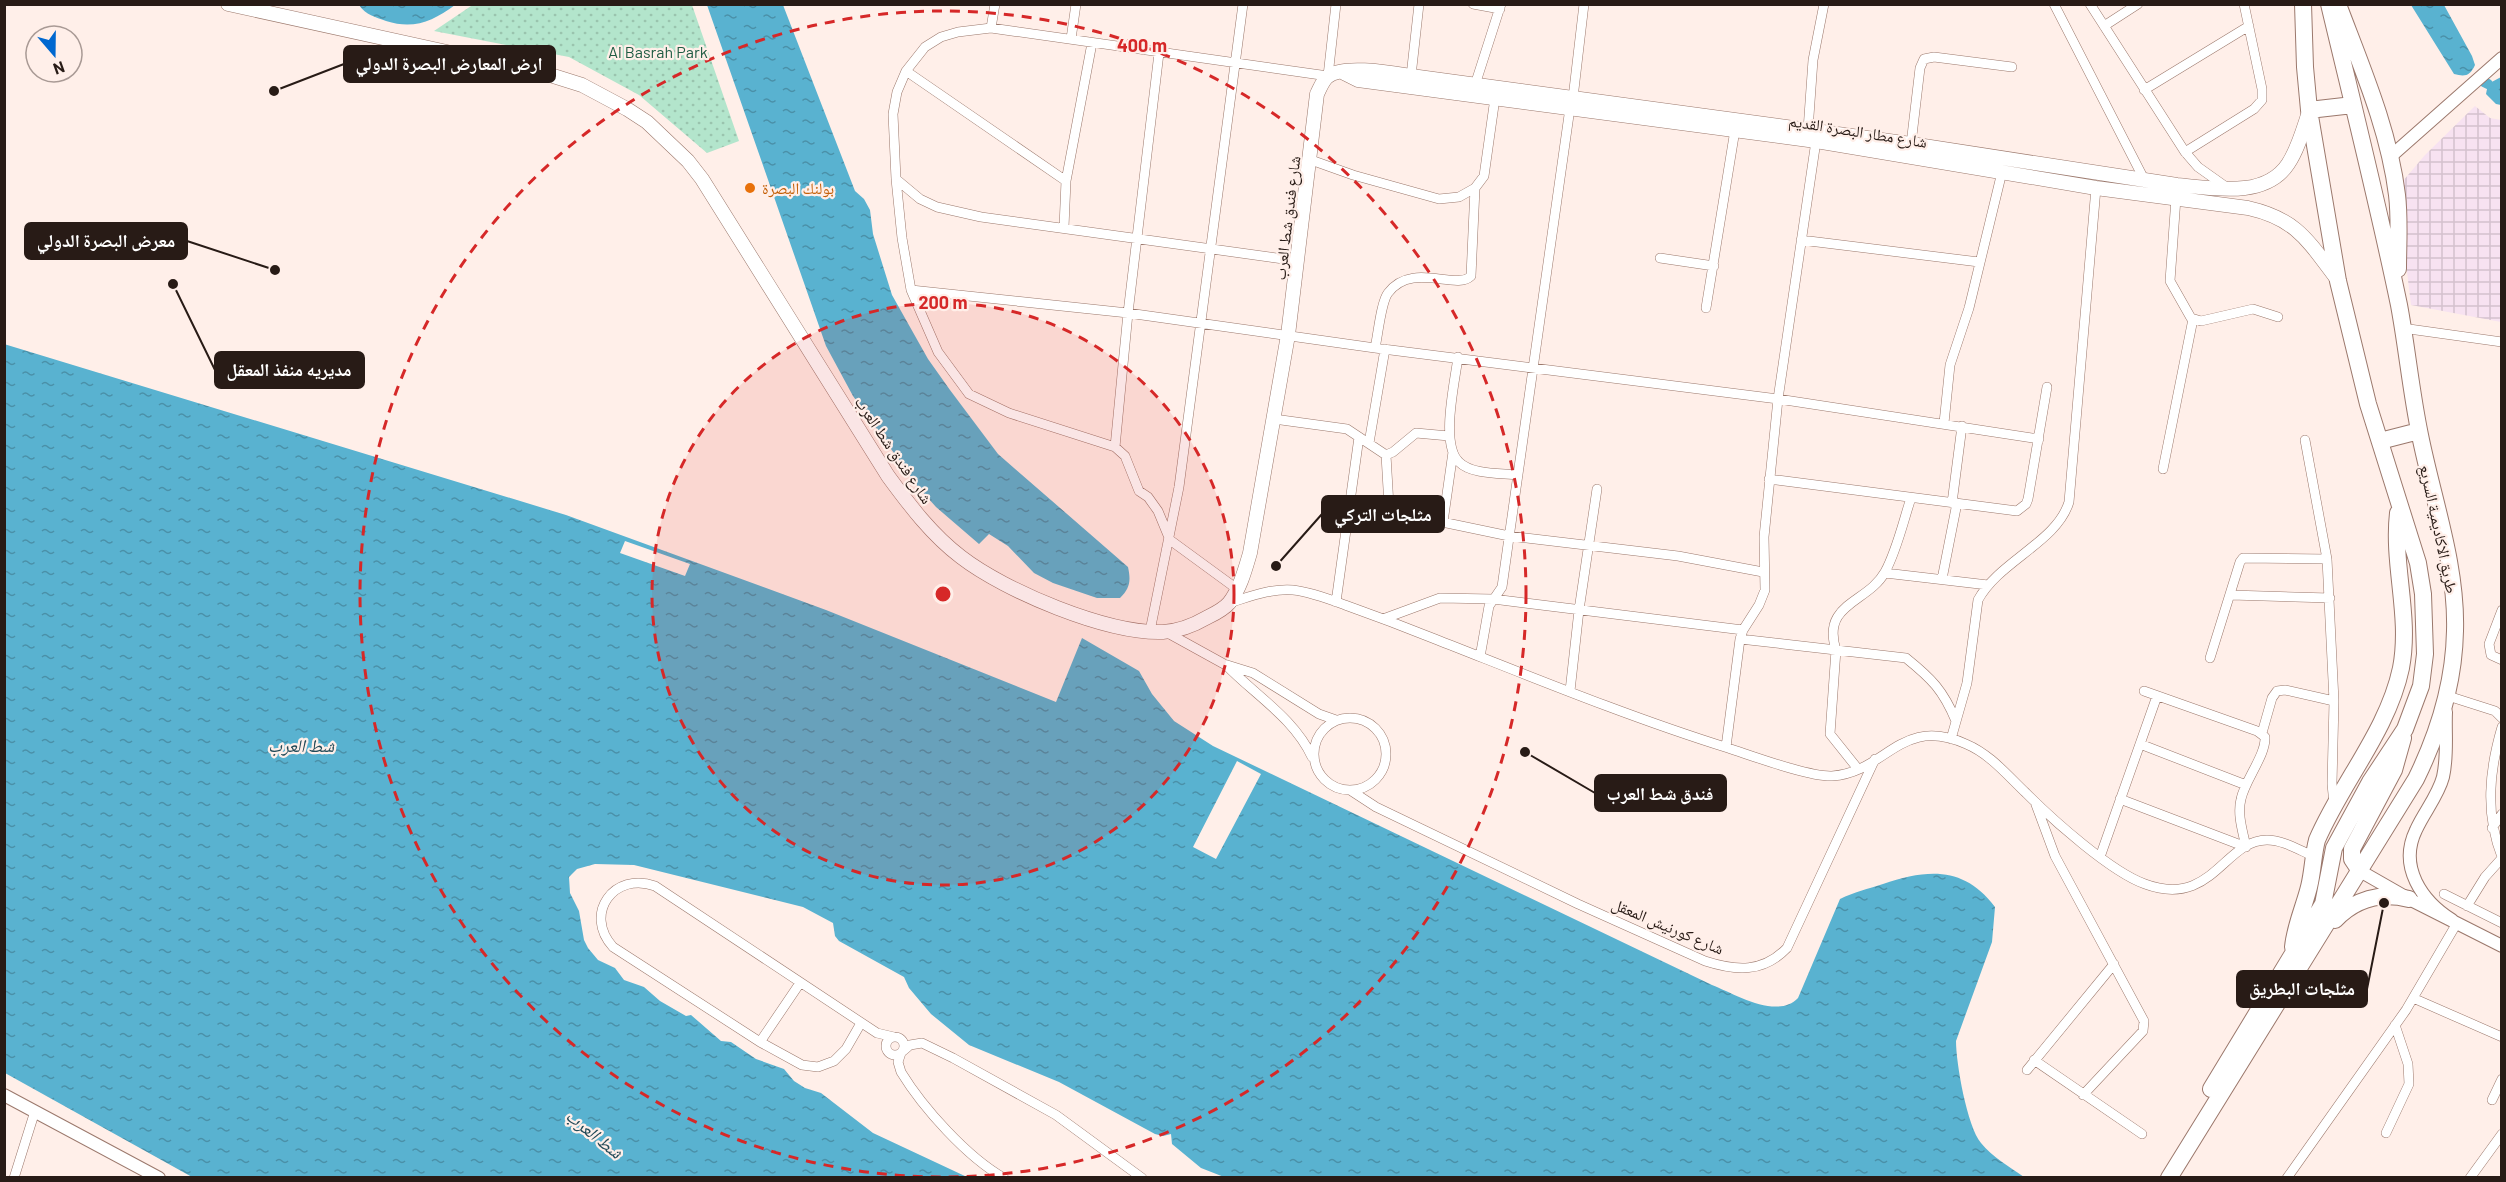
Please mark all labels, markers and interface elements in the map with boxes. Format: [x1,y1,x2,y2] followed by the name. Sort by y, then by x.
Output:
[24,24,84,84] north arrow
[1117,34,1167,56] text: 400 m
[608,42,708,61] park label: Al Basrah Park
[344,46,555,82] callout: ارض المعارض البصرة الدولي
[355,52,543,78] text: ارض المعارض البصرة الدولي
[51,58,68,79] text: N
[1787,110,1929,153] street label: شارع مطار البصرة القديم
[1269,155,1306,281] street label: شارع فندق شط العرب
[762,178,834,198] place label: بولنك البصرة
[743,181,757,195] marker: بولنك البصرة
[25,223,187,259] callout: معرض البصرة الدولي
[37,229,175,255] text: معرض البصرة الدولي
[918,291,968,313] text: 200 m
[215,352,364,388] callout: مديريه منفذ المعقل
[226,358,352,381] text: مديريه منفذ المعقل
[850,393,937,508] street label: شارع فندق شط العرب
[2415,463,2462,595] street label: طريق الاكاديمية السريع
[1322,496,1444,532] callout: مثلجات التركي
[1334,503,1432,529] text: مثلجات التركي
[933,584,953,604] centre of rings
[268,734,335,757] water label: شط العرب
[1595,775,1726,811] callout: فندق شط العرب
[1606,782,1714,805] text: فندق شط العرب
[1609,893,1727,959] street label: شارع كورنيش المعقل
[2237,971,2367,1007] callout: مثلجات البطريق
[2249,977,2355,1000] text: مثلجات البطريق
[562,1104,628,1164] water label: شط العرب

